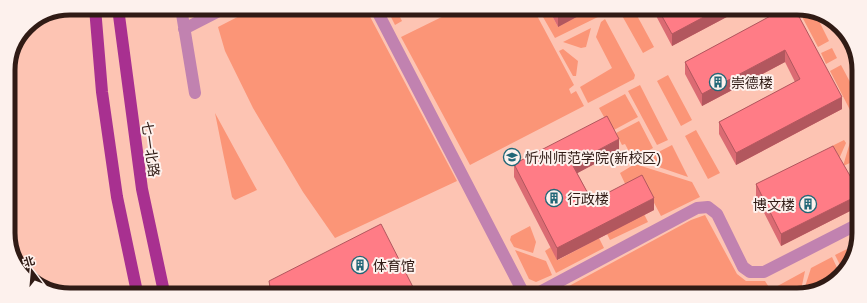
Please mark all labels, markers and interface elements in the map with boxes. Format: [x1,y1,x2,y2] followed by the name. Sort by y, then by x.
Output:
[708,72,728,92] building icon: 崇德楼
[731,74,773,91] place label: 崇德楼
[139,120,163,178] street label: 七一北路
[502,147,522,167] school or university icon: 忻州师范学院(新校区)
[525,149,662,166] place label: 忻州师范学院(新校区)
[544,188,564,208] building icon: 行政楼
[567,190,609,207] place label: 行政楼
[798,194,818,214] building icon: 博文楼
[753,196,795,213] place label: 博文楼
[12,251,52,291] north arrow
[22,253,36,269] text: 北
[350,255,370,275] building icon: 体育馆
[373,257,415,274] place label: 体育馆

